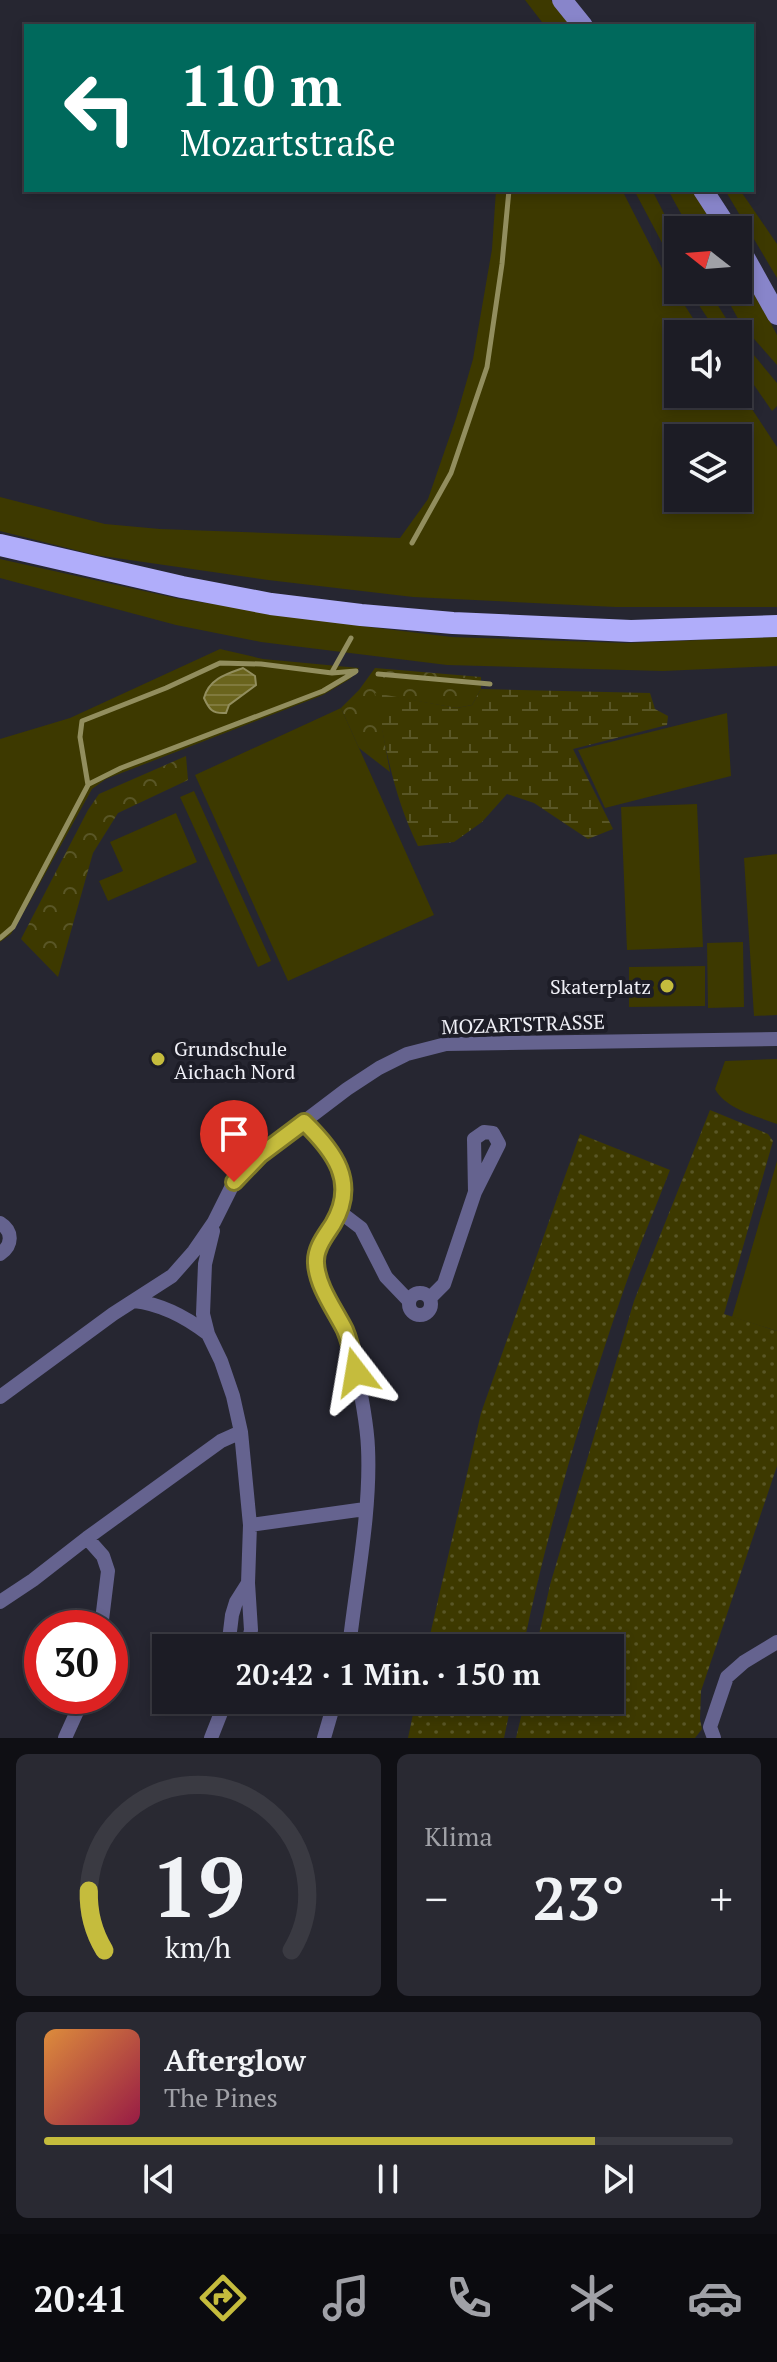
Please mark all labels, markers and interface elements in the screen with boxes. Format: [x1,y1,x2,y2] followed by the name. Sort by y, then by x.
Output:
[180,48,342,122] text: 110 m
[48,56,152,160] icon: left
[180,119,396,166] text: Mozartstraße
[664,216,752,304] north arrow
[664,216,752,512] map controls
[664,320,752,408] button: sound
[664,424,752,512] button: layers
[550,973,651,1000] place label: Skaterplatz
[658,977,676,995] marker: Skaterplatz
[441,1008,605,1040] street label: MOZARTSTRASSE
[174,1035,295,1085] place label: Grundschule Aichach Nord
[149,1050,167,1068] marker: Grundschule Aichach Nord
[200,1100,268,1182] pin
[212,1112,256,1156] icon: arrive
[314,1330,398,1414] position arrow
[24,1610,128,1714] speed limit sign: 30
[236,1654,540,1694] text: 20:42 · 1 Min. · 150 m
[425,1819,493,1853] text: Klima
[151,1831,245,1941] text: 19
[532,1858,625,1937] text: 23°
[425,1869,448,1928] text: −
[710,1869,733,1928] text: +
[165,1928,231,1966] text: km/h
[164,2040,306,2080] text: Afterglow
[164,2080,278,2114] text: The Pines
[137,2157,181,2201] icon: previous
[366,2157,410,2201] icon: pause
[596,2157,640,2201] icon: next
[195,2270,251,2326] icon: directions
[318,2270,374,2326] icon: music
[441,2270,497,2326] icon: phone
[564,2270,620,2326] icon: climate
[687,2270,743,2326] icon: car
[34,2275,127,2322] text: 20:41

